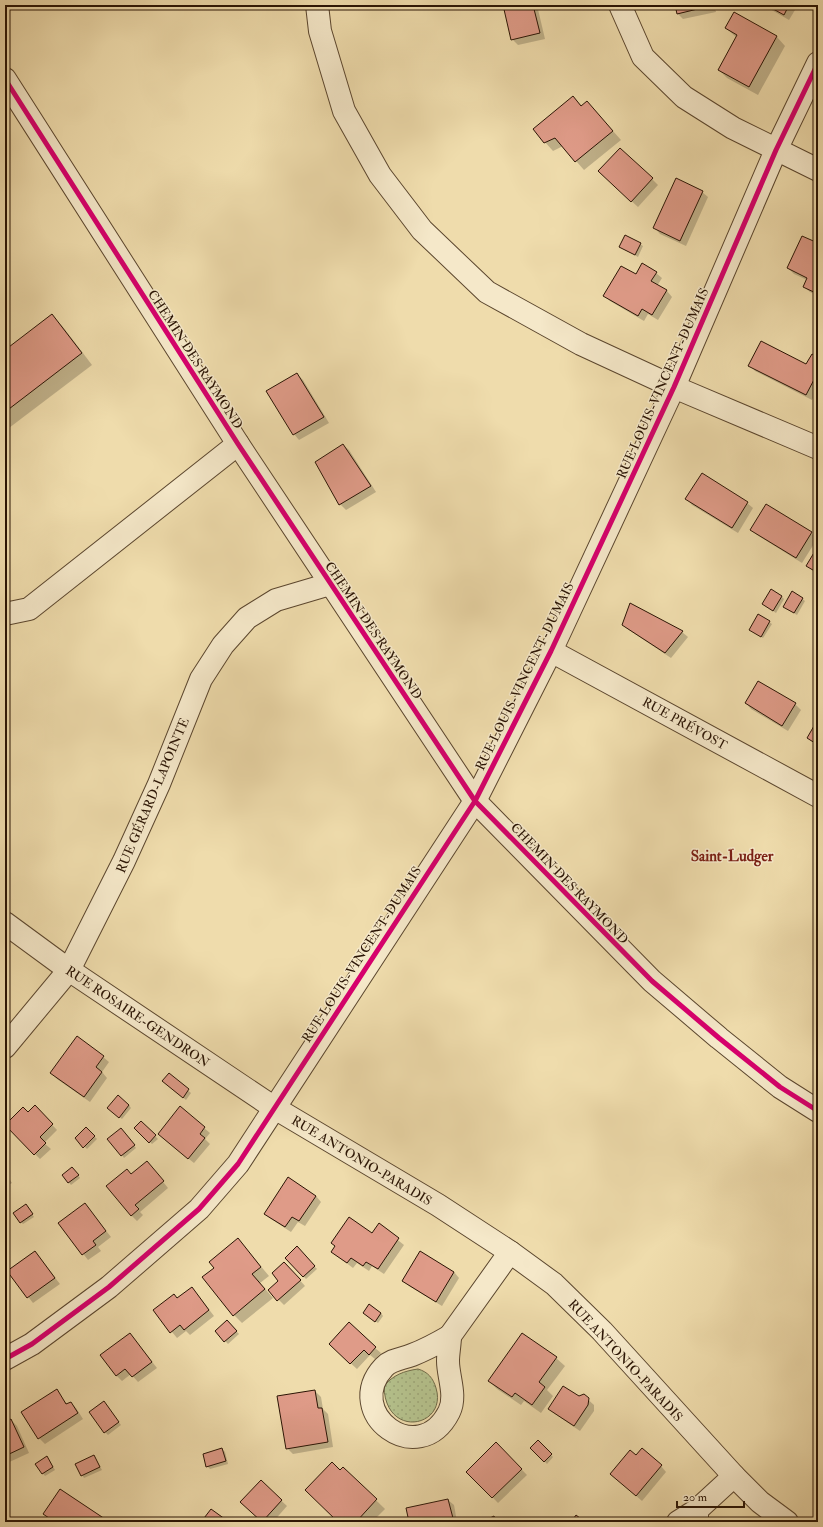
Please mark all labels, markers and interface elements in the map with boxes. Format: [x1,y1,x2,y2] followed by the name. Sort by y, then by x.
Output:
[613,286,712,481] street label: RUE LOUIS-VINCENT-DUMAIS
[144,287,246,432] street label: CHEMIN DES RAYMOND
[321,559,425,702] street label: CHEMIN DES RAYMOND
[472,580,577,773] street label: RUE LOUIS-VINCENT-DUMAIS
[639,693,731,754] street label: RUE PRÉVOST
[112,715,193,875] street label: RUE GÉRARD-LAPOINTE
[507,820,632,948] street label: CHEMIN DES RAYMOND
[691,847,774,867] district label: Saint-Ludger
[299,863,425,1046] street label: RUE LOUIS-VINCENT-DUMAIS
[63,963,213,1071] street label: RUE ROSAIRE-GENDRON
[288,1113,435,1209] street label: RUE ANTONIO-PARADIS
[565,1296,686,1425] street label: RUE ANTONIO-PARADIS
[677,1483,744,1509] scale bar
[683,1490,708,1505] text: 20 m

